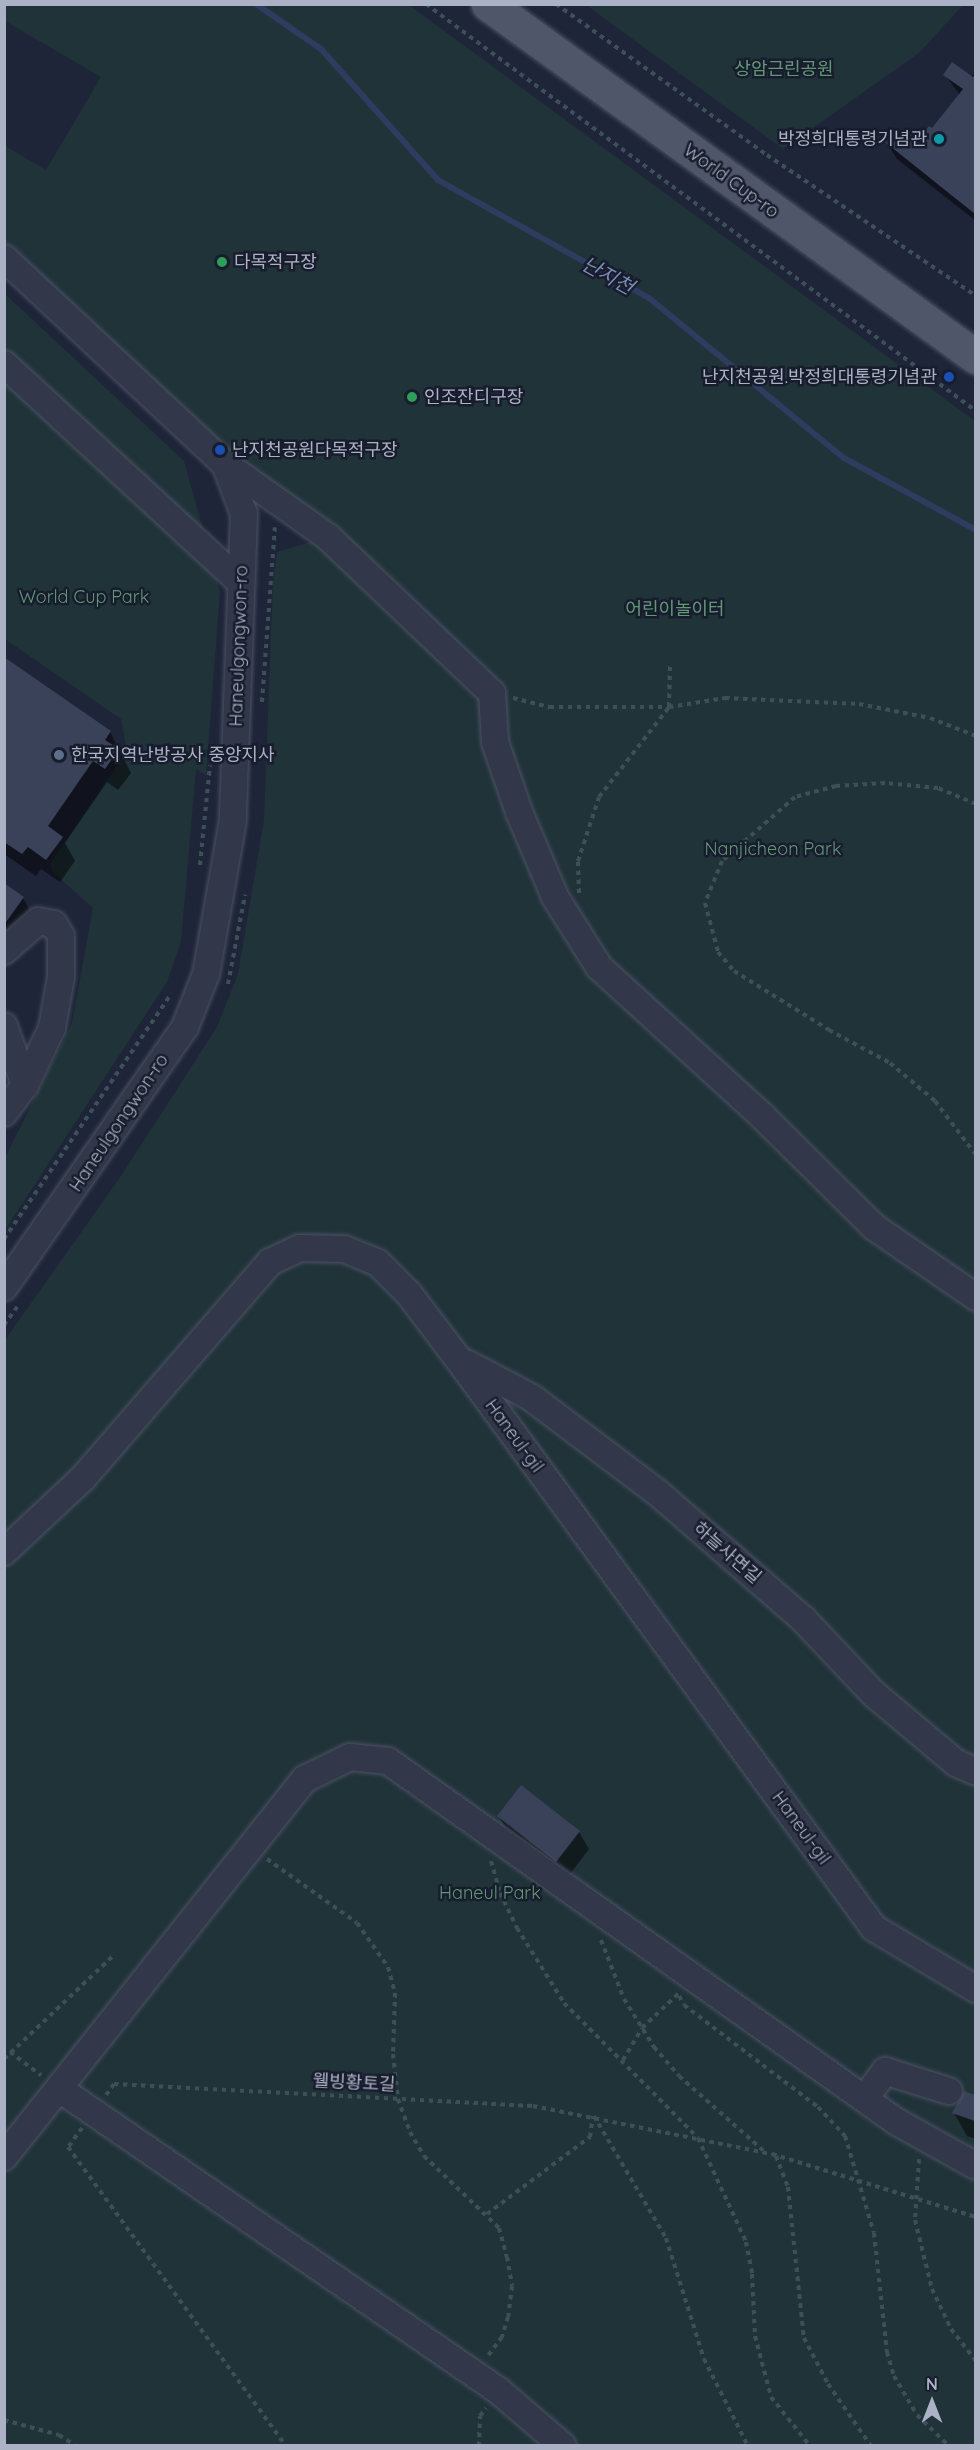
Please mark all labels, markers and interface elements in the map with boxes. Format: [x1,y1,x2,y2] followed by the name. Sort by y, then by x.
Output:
[734,58,834,80] park label: 상암근린공원
[778,128,927,150] place label: 박정희대통령기념관
[932,132,946,146] marker: 박정희대통령기념관
[679,139,783,223] street label: World Cup-ro
[234,251,317,273] place label: 다목적구장
[578,251,638,299] water label: 난지천
[215,255,229,269] marker: 다목적구장
[702,366,937,388] place label: 난지천공원.박정희대통령기념관
[942,370,956,384] marker: 난지천공원.박정희대통령기념관
[424,386,523,408] place label: 인조잔디구장
[405,390,419,404] marker: 인조잔디구장
[232,439,398,461] place label: 난지천공원다목적구장
[213,443,227,457] marker: 난지천공원다목적구장
[225,565,253,727] street label: Haneulgongwon-ro
[19,586,149,608] park label: World Cup Park
[625,598,725,620] park label: 어린이놀이터
[71,744,275,766] place label: 한국지역난방공사 중앙지사
[52,748,66,762] marker: 한국지역난방공사 중앙지사
[704,838,842,860] park label: Nanjicheon Park
[65,1050,173,1196] street label: Haneulgongwon-ro
[480,1395,548,1477] street label: Haneul-gil
[689,1518,765,1588] street label: 하늘사면길
[767,1787,835,1869] street label: Haneul-gil
[439,1882,541,1904] park label: Haneul Park
[312,2070,396,2096] street label: 웰빙황토길
[902,2372,962,2432] north arrow
[926,2374,938,2394] text: N

